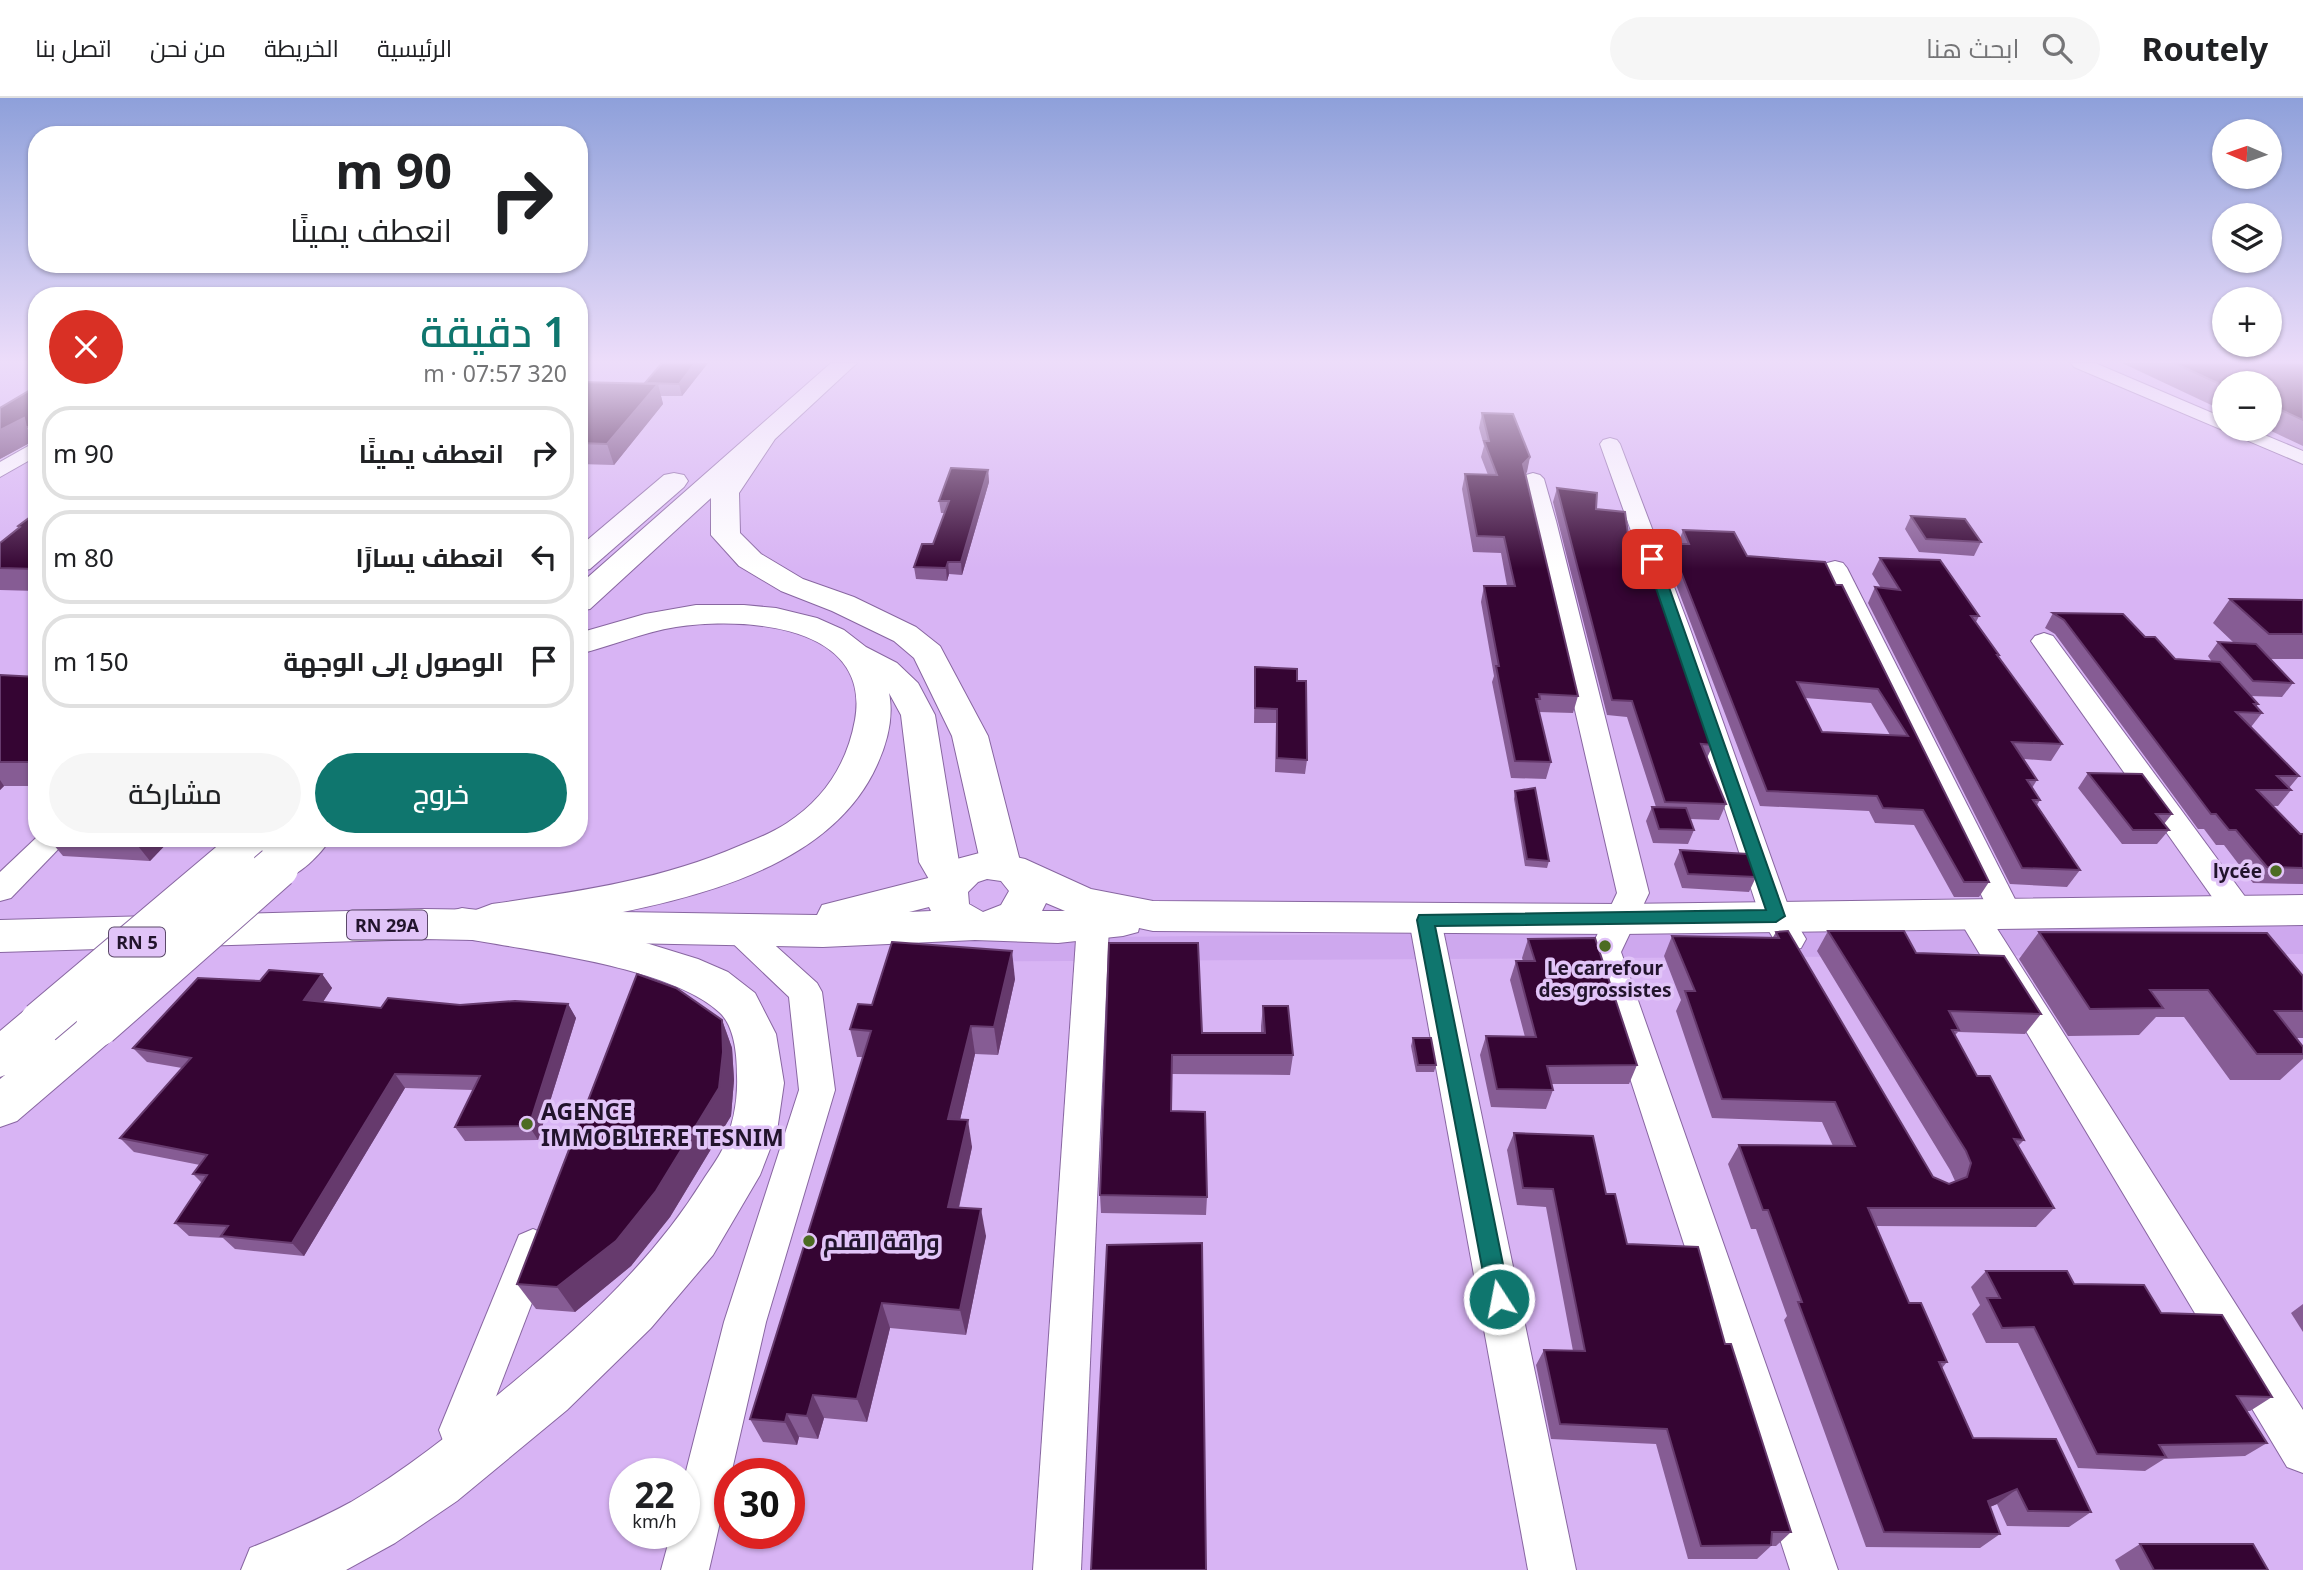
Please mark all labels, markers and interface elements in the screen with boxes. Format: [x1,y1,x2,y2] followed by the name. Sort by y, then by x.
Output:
[1610,17,2100,80] search box
[2142,26,2268,71] text: Routely
[2038,29,2076,67] icon: search
[1926,30,2020,66] text: ابحث هنا
[35,31,112,64] text: اتصل بنا
[150,31,226,64] text: من نحن
[264,31,339,64] text: الخريطة
[377,31,452,64] text: الرئيسية
[2212,119,2282,189] north arrow
[2212,119,2282,441] map controls
[335,137,452,203] text: 90 m
[476,154,567,245] icon: right
[2212,203,2282,273] button: layers
[290,208,452,251] text: انعطف يمينًا
[2212,287,2282,357] button: +
[420,302,567,359] text: 1 دقيقة
[49,310,123,384] button: close
[423,357,567,389] text: 320 m · 07:57
[2212,371,2282,441] button: −
[525,434,563,472] icon: right
[53,435,114,471] text: 90 m
[359,435,504,471] text: انعطف يمينًا
[1622,529,1682,589] pin
[525,538,563,576] icon: left
[53,539,114,575] text: 80 m
[355,539,504,575] text: انعطف يسارًا
[1633,540,1671,578] icon: arrive
[525,642,563,680] icon: arrive
[53,643,129,679] text: 150 m
[283,643,504,679] text: الوصول إلى الوجهة
[49,753,301,833] button: مشاركة
[315,753,567,833] button: خروج
[2213,858,2262,884] place label: lycée
[2268,863,2284,879] marker: lycée
[347,910,427,940] road number: RN 29A
[109,928,165,956] road number: RN 5
[1597,938,1613,954] marker: Le carrefour des grossistes
[1538,955,1672,1003] place label: Le carrefour des grossistes
[541,1095,784,1153] place label: AGENCE IMMOBLIERE TESNIM
[519,1116,535,1132] marker: AGENCE IMMOBLIERE TESNIM
[823,1225,940,1258] place label: وراقة القلم
[801,1233,817,1249] marker: وراقة القلم
[1462,1262,1536,1336] position arrow
[714,1458,805,1549] speed limit sign: 30
[634,1471,675,1518] text: 22
[632,1509,677,1533] text: km/h

